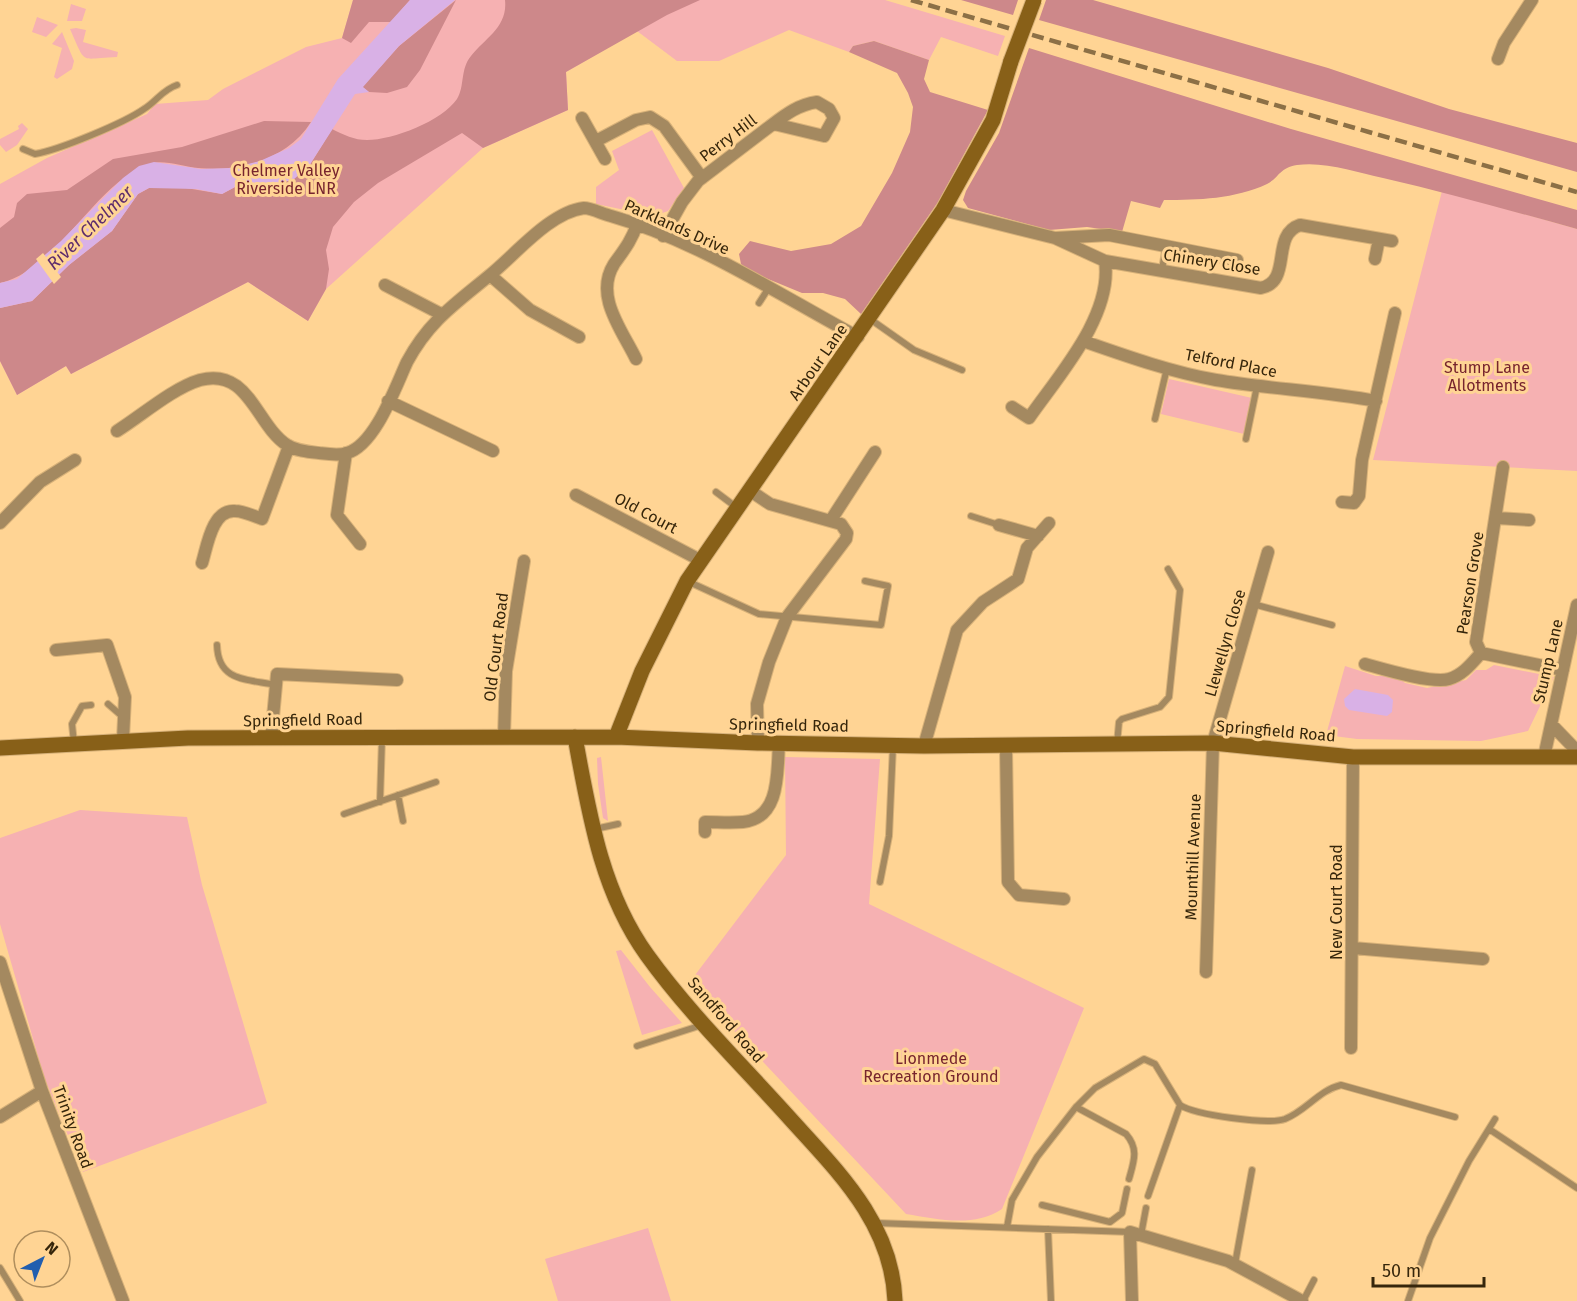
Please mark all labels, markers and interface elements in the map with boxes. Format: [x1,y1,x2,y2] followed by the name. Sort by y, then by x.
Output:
[696,110,761,166] street label: Perry Hill
[232,161,340,198] park label: Chelmer Valley Riverside LNR
[42,181,139,275] water label: River Chelmer
[622,195,732,259] street label: Parklands Drive
[1162,245,1262,279] street label: Chinery Close
[785,320,851,404] street label: Arbour Lane
[1183,345,1279,381] street label: Telford Place
[1444,358,1530,395] park label: Stump Lane Allotments
[611,488,681,538] street label: Old Court
[1452,530,1488,636] street label: Pearson Grove
[1201,587,1249,699] street label: Llewellyn Close
[480,591,512,703] street label: Old Court Road
[1529,617,1567,705] street label: Stump Lane
[243,709,363,731] street label: Springfield Road
[729,714,849,736] street label: Springfield Road
[1215,716,1337,746] street label: Springfield Road
[1181,793,1205,921] street label: Mounthill Avenue
[1327,844,1346,960] street label: New Court Road
[684,973,768,1067] street label: Sandford Road
[863,1049,999,1086] park label: Lionmede Recreation Ground
[49,1083,97,1171] street label: Trinity Road
[12,1229,72,1289] north arrow
[41,1238,62,1259] text: N
[1373,1250,1484,1288] scale bar
[1382,1260,1421,1282] text: 50 m

